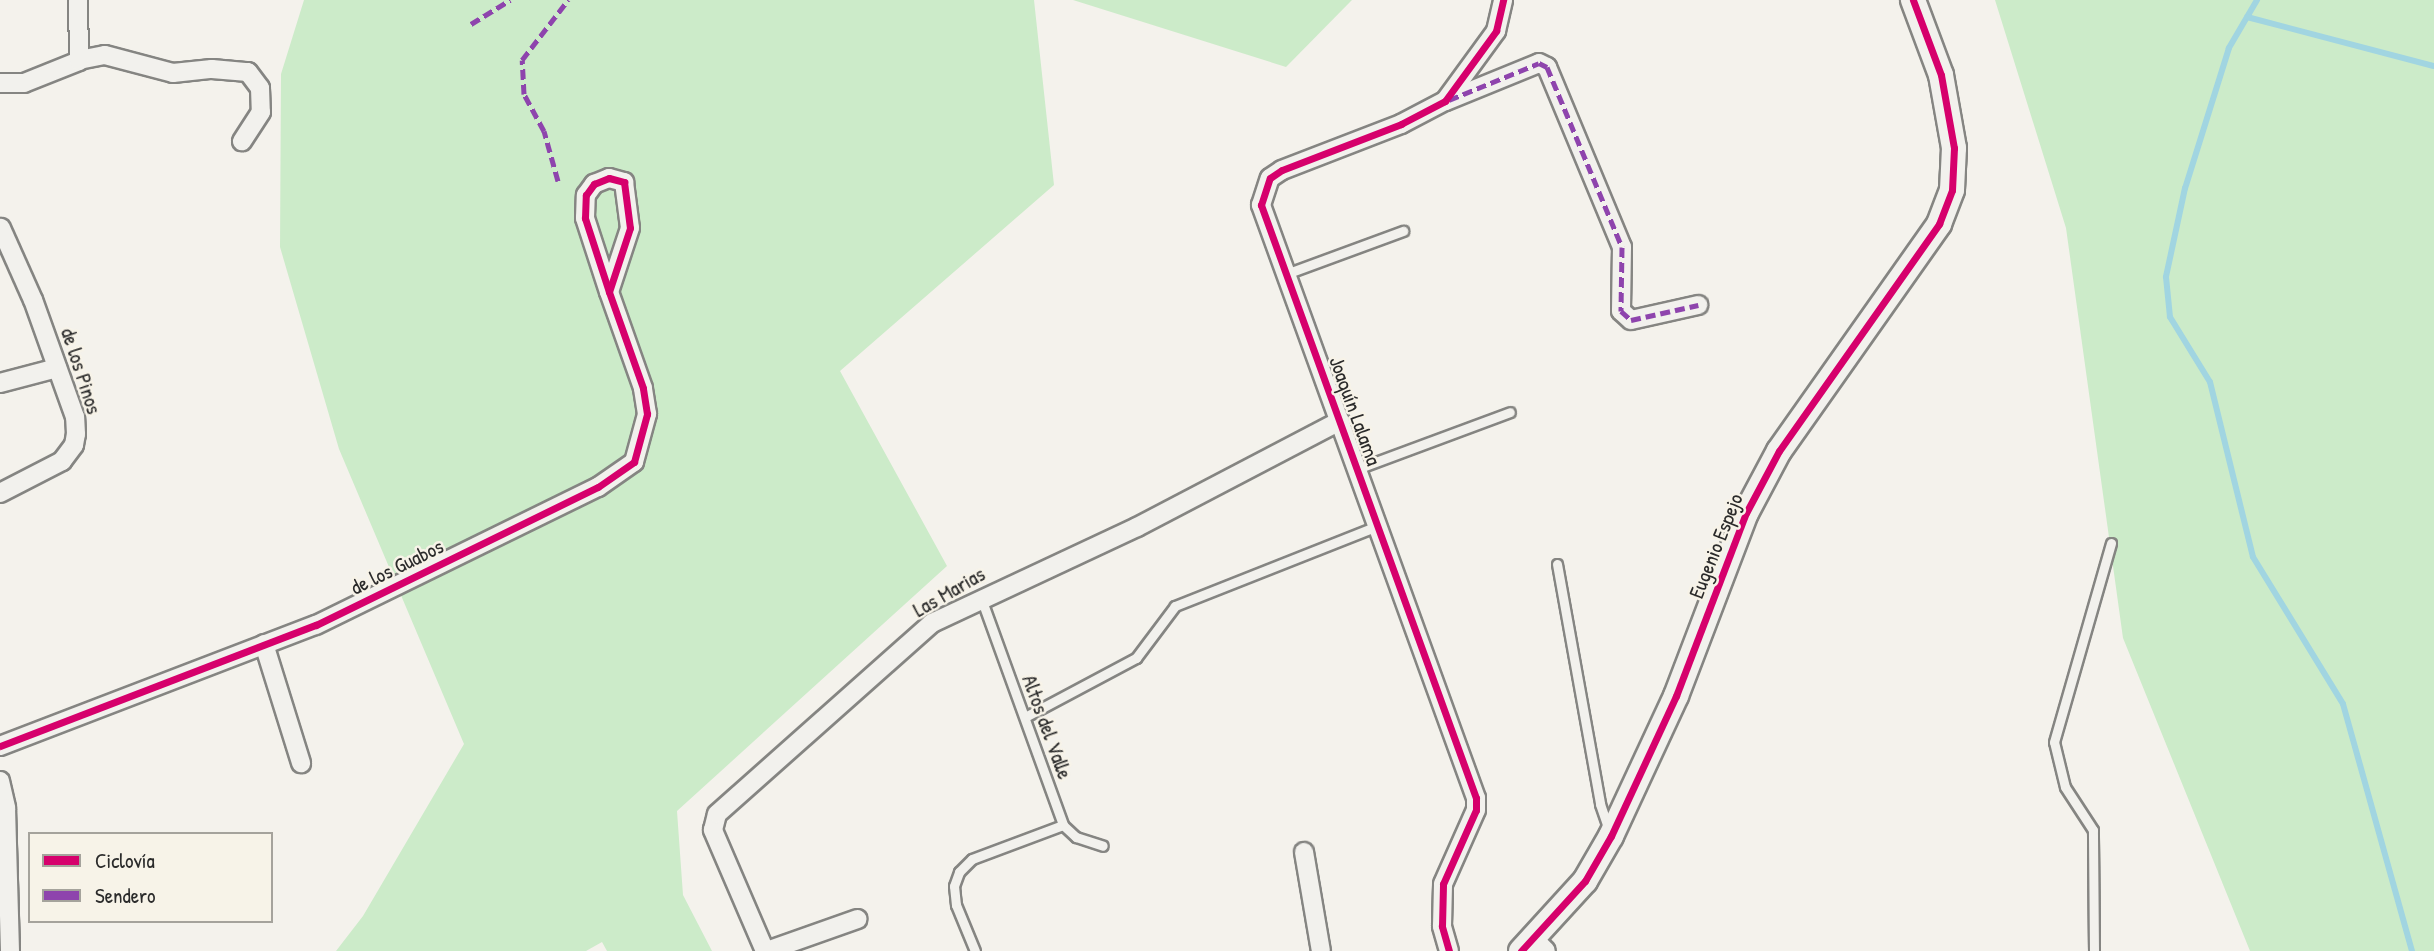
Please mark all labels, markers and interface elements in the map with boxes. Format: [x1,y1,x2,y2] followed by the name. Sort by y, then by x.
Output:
[55,325,107,417] street label: de los Pinos
[1324,353,1386,469] street label: Joaquín Lalama
[1684,490,1748,602] street label: Eugenio Espejo
[346,534,448,600] street label: de los Guabos
[909,561,989,623] street label: Las Marias
[1017,672,1077,782] street label: Altos del Valle
[28,832,273,923] legend
[95,846,155,875] text: Ciclovía
[95,881,156,910] text: Sendero

